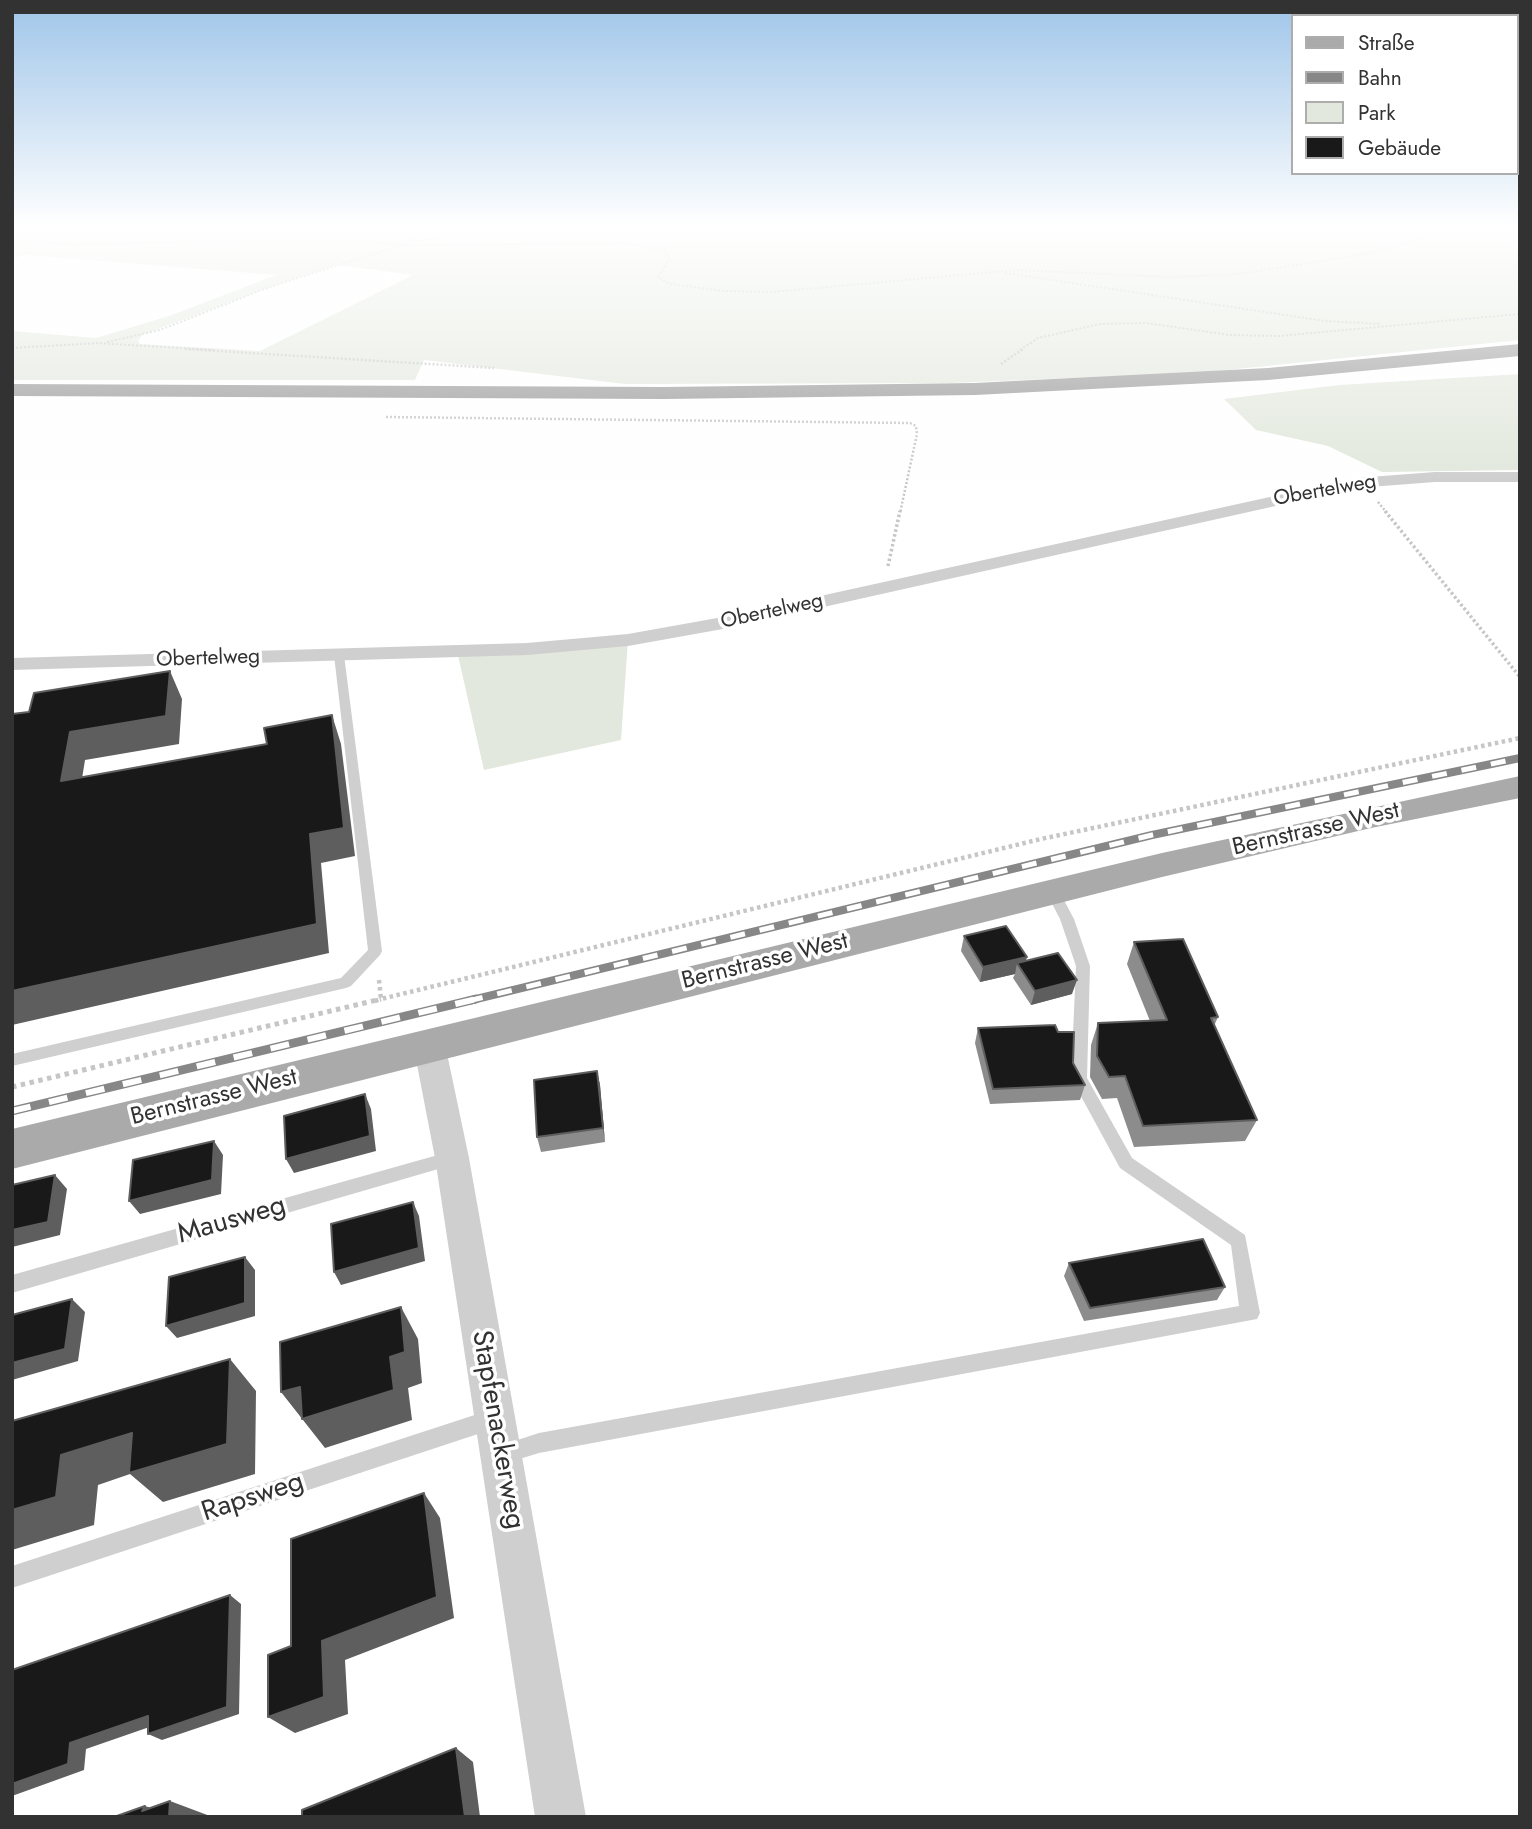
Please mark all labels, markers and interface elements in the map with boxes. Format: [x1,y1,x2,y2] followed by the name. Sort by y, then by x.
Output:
[1290,14,1518,175] legend
[1358,28,1415,58] text: Straße
[1358,63,1402,93] text: Bahn
[1358,98,1395,128] text: Park
[1358,133,1441,163] text: Gebäude
[1272,470,1378,512] street label: Obertelweg
[719,589,825,635] street label: Obertelweg
[156,645,260,673] street label: Obertelweg
[1230,797,1402,863] street label: Bernstrasse West
[679,927,851,997] street label: Bernstrasse West
[128,1063,300,1133] street label: Bernstrasse West
[174,1190,290,1252] street label: Mausweg
[463,1328,531,1532] street label: Stapfenackerweg
[198,1466,308,1530] street label: Rapsweg

